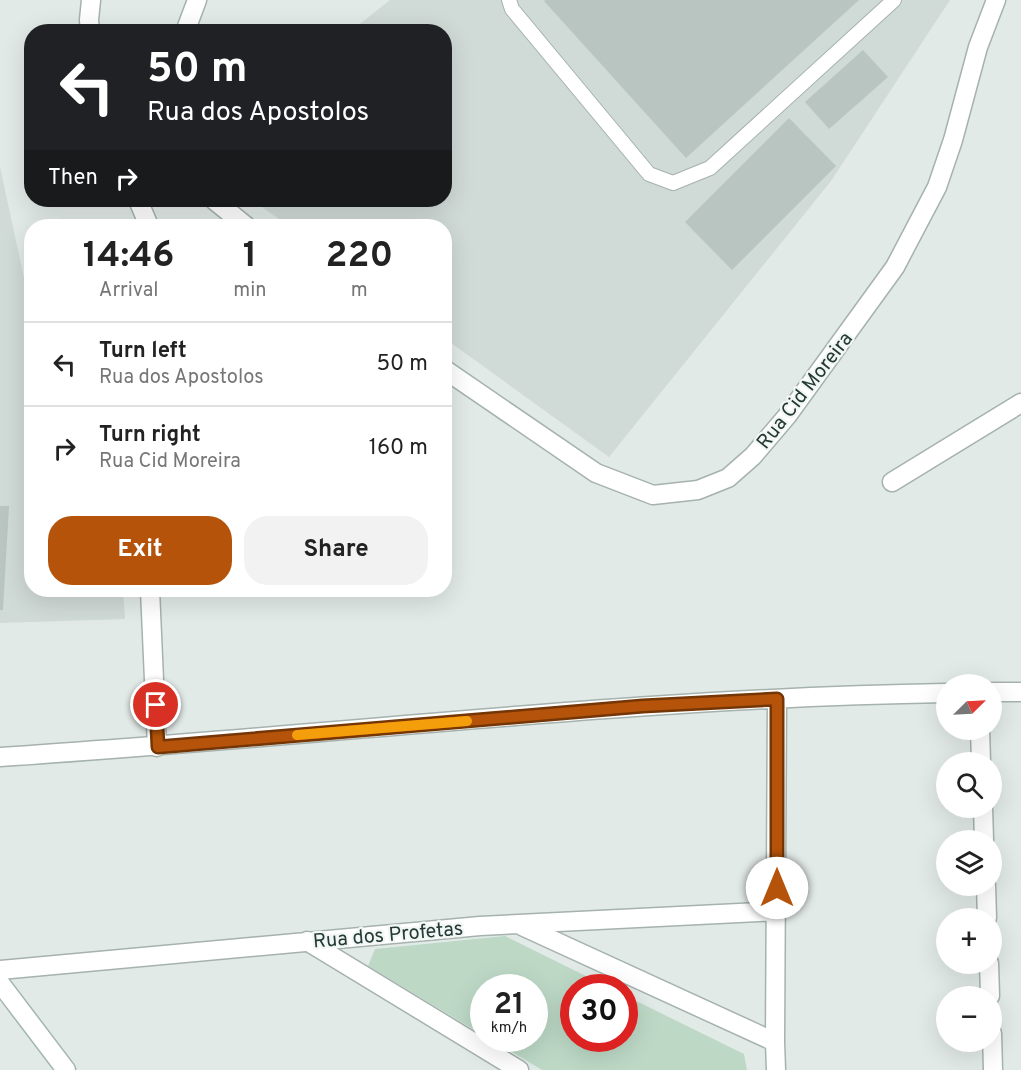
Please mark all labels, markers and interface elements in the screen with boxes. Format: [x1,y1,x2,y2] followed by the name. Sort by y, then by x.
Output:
[147,44,248,97] text: 50 m
[48,48,126,126] icon: left
[147,96,369,130] text: Rua dos Apostolos
[110,162,143,195] icon: right
[48,165,98,192] text: Then
[83,234,174,280] text: 14:46
[243,234,257,280] text: 1
[325,234,393,280] text: 220
[99,278,158,304] text: Arrival
[233,278,267,304] text: min
[351,278,368,304] text: m
[752,327,859,455] street label: Rua Cid Moreira
[99,338,187,365] text: Turn left
[48,348,81,381] icon: left
[376,351,428,378] text: 50 m
[99,365,264,391] text: Rua dos Apostolos
[99,422,201,449] text: Turn right
[48,432,81,465] icon: right
[369,435,428,462] text: 160 m
[99,449,241,475] text: Rua Cid Moreira
[48,516,232,585] button: Exit
[244,516,428,585] button: Share
[936,674,1002,740] north arrow
[936,674,1002,1052] map controls
[130,679,181,730] pin
[139,688,172,721] icon: arrive
[936,752,1002,818] button: search
[936,830,1002,896] button: layers
[745,856,809,920] position arrow
[936,908,1002,974] button: +
[312,916,464,956] street label: Rua dos Profetas
[560,974,638,1052] speed limit sign: 30
[936,986,1002,1052] button: −
[494,987,524,1024] text: 21
[491,1019,527,1038] text: km/h

